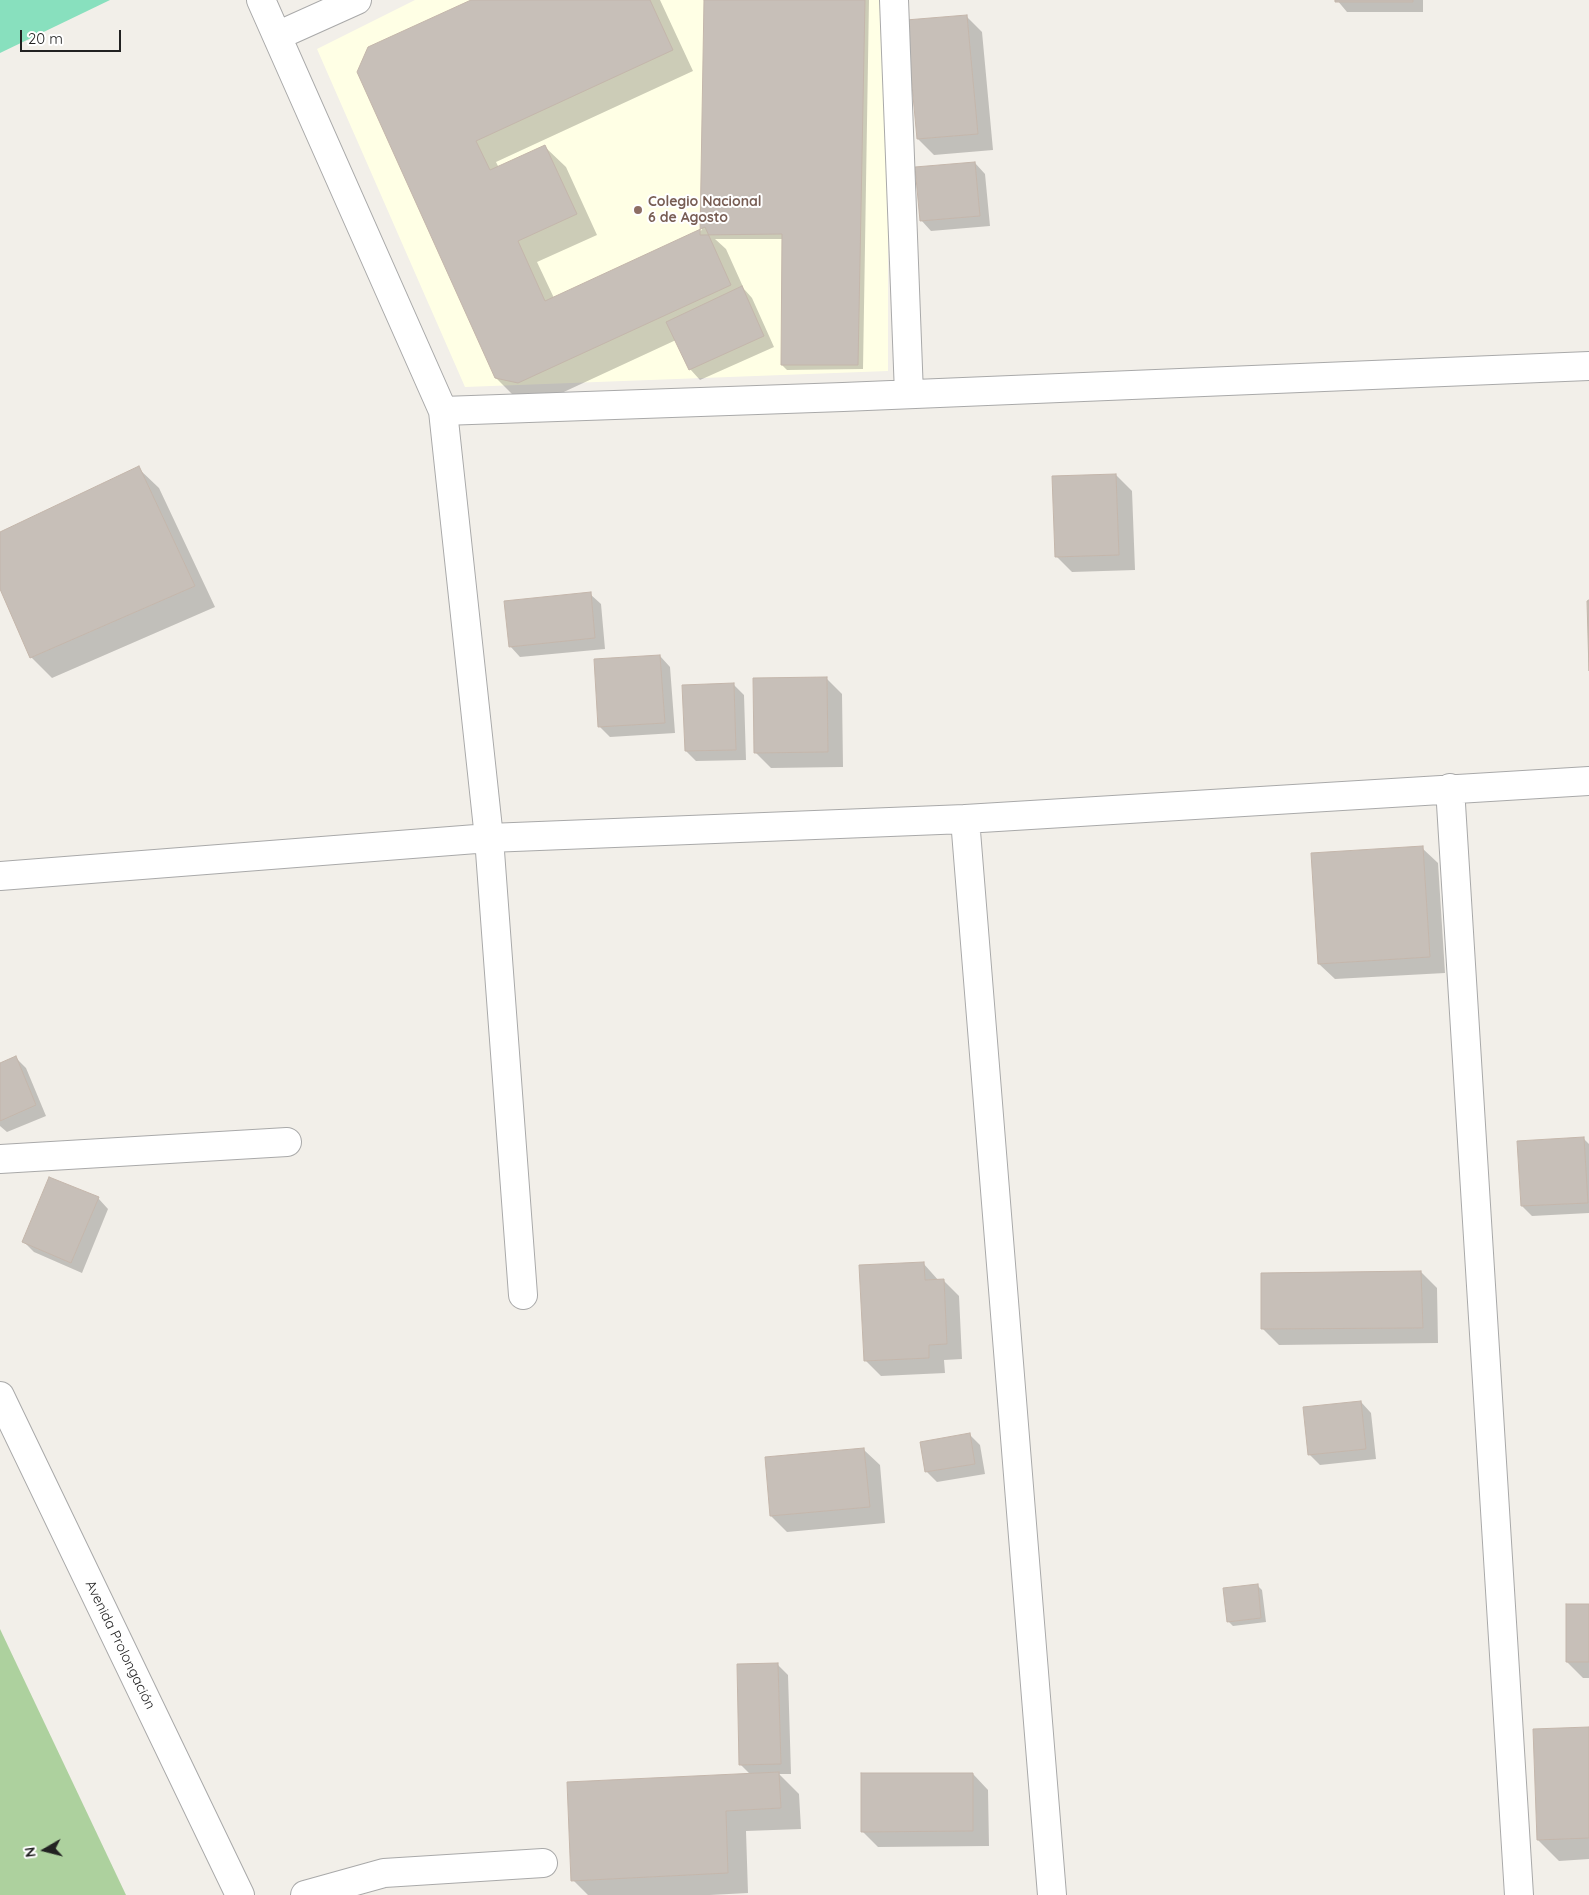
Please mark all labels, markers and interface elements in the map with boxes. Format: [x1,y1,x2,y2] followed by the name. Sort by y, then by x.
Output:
[22,20,124,52] scale bar
[28,29,63,48] text: 20 m
[648,194,762,226] place label: Colegio Nacional 6 de Agosto
[632,204,644,216] marker: Colegio Nacional 6 de Agosto
[81,1578,159,1712] street label: Avenida Prolongación
[20,1825,70,1875] north arrow
[21,1846,40,1858] text: N

